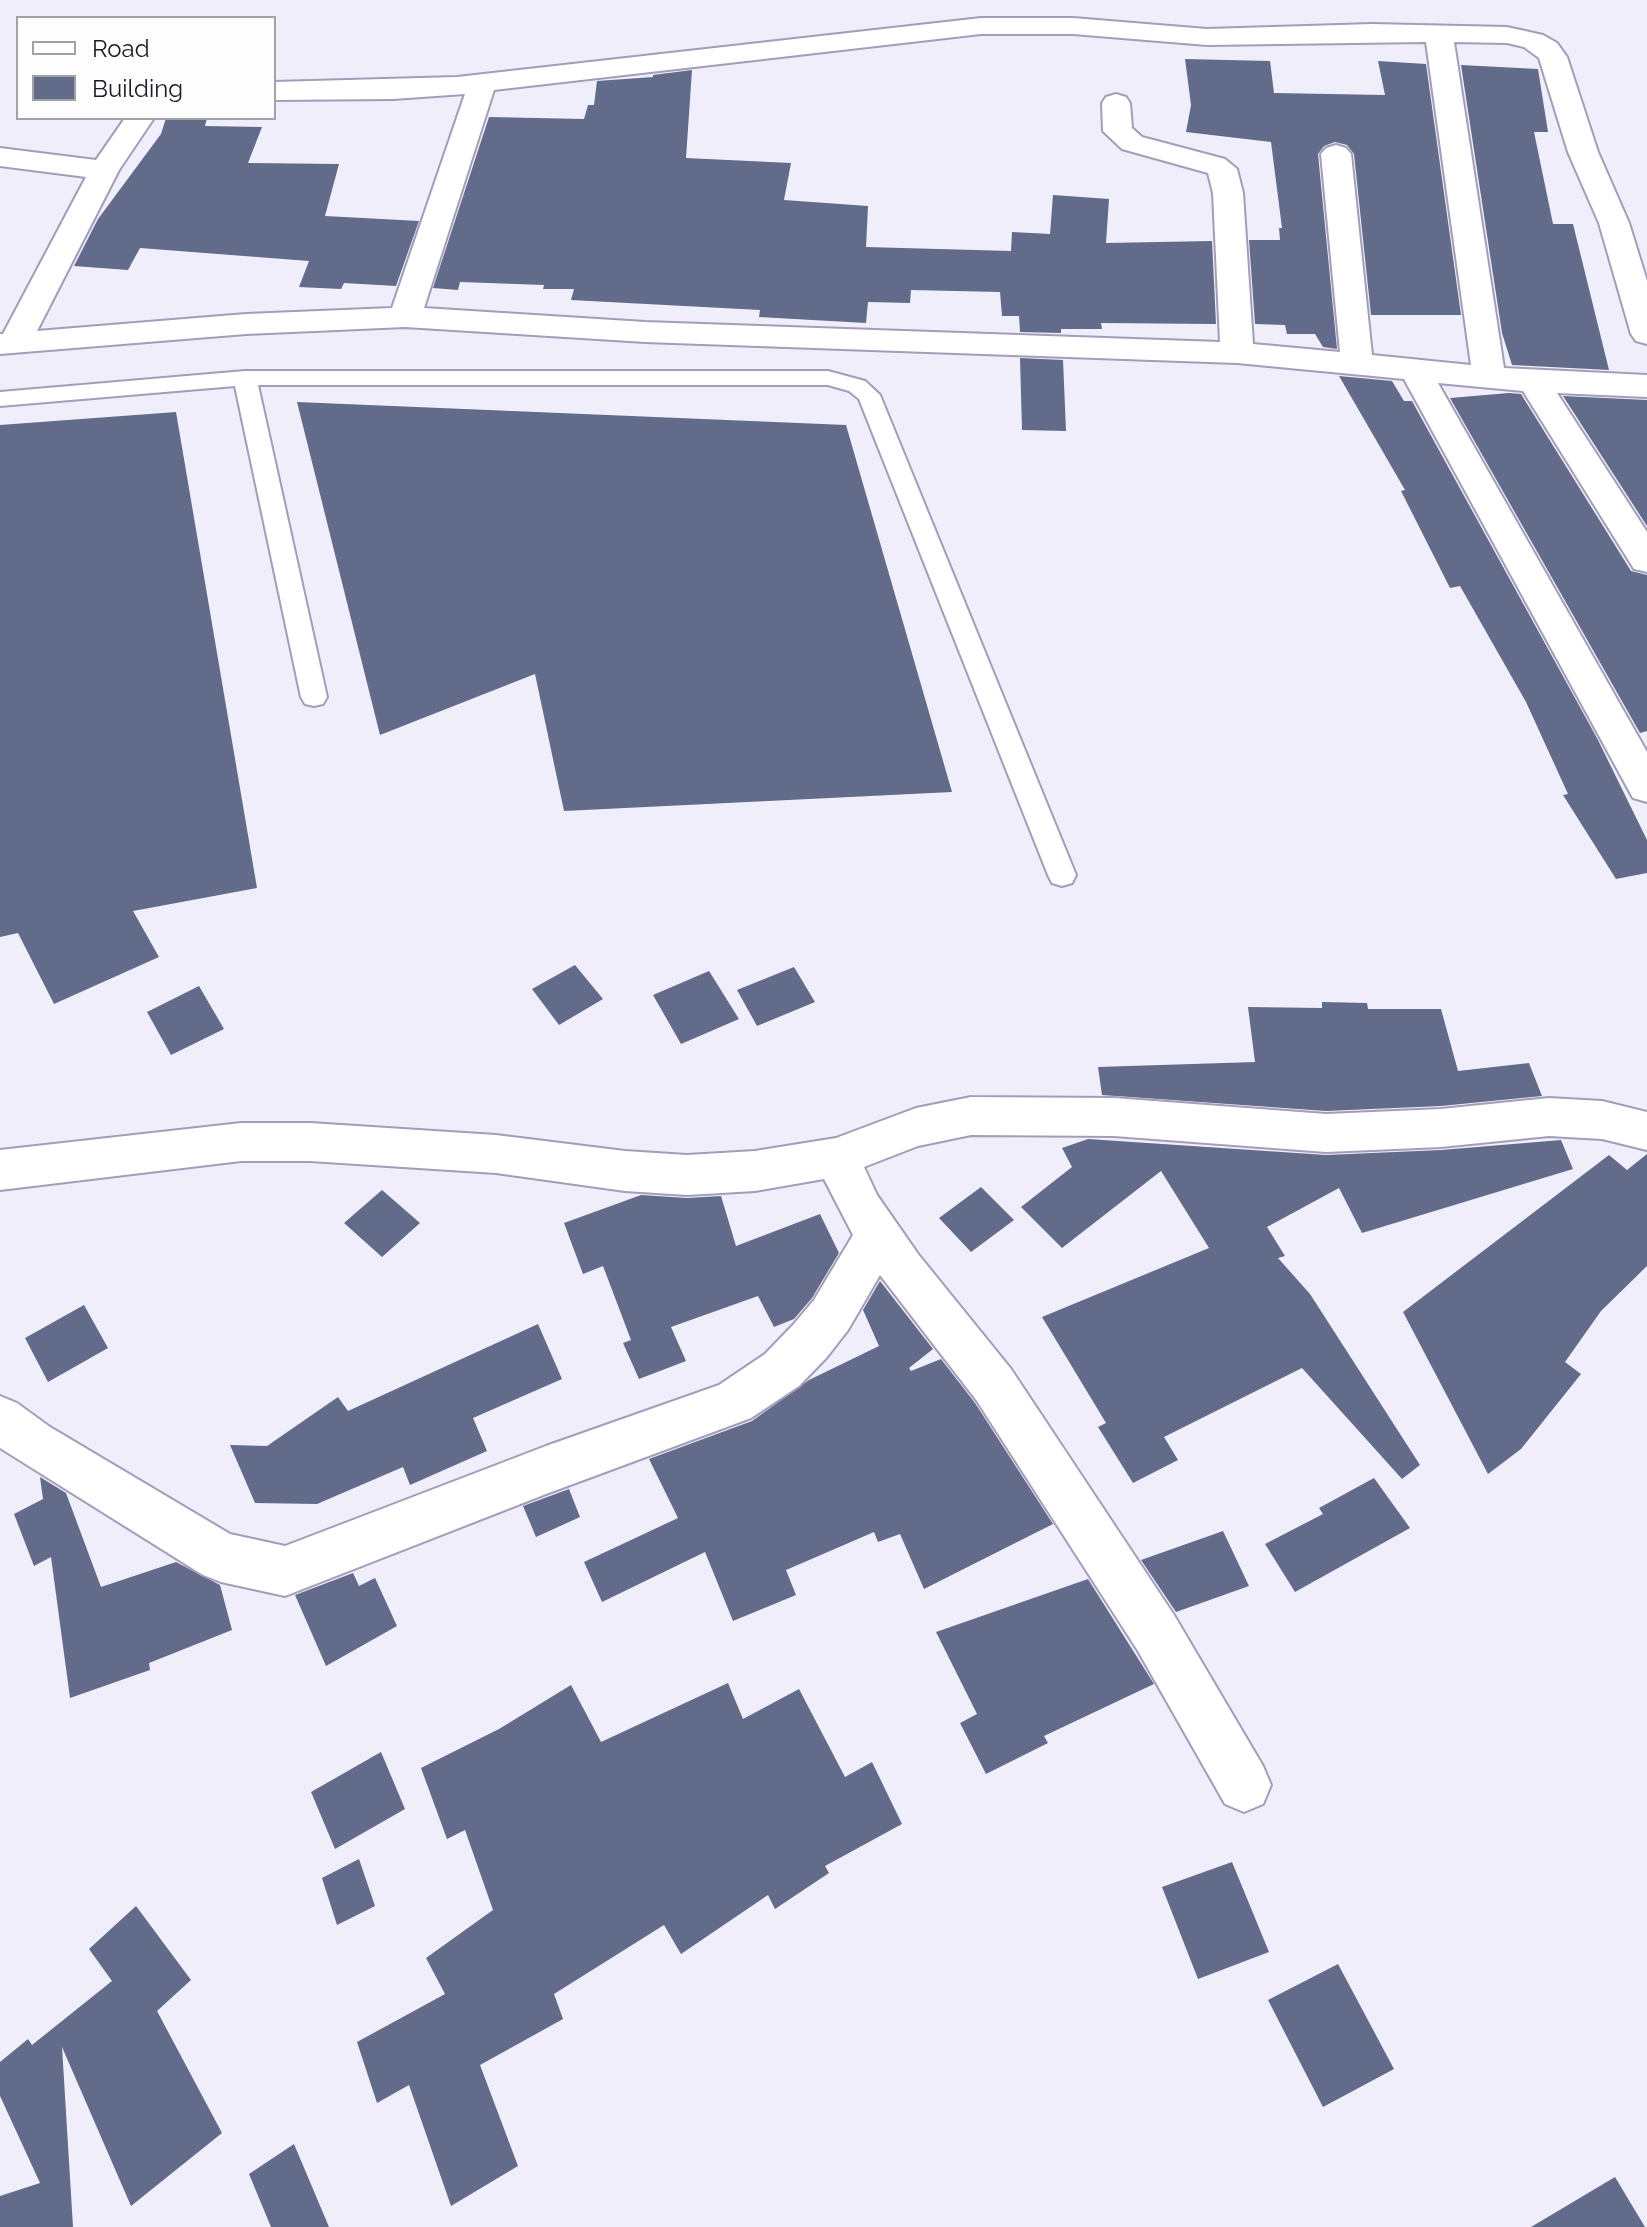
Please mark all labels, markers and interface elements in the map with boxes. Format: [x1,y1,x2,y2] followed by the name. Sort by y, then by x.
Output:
[16,16,276,120] legend
[92,34,150,63] text: Road
[92,74,183,103] text: Building

